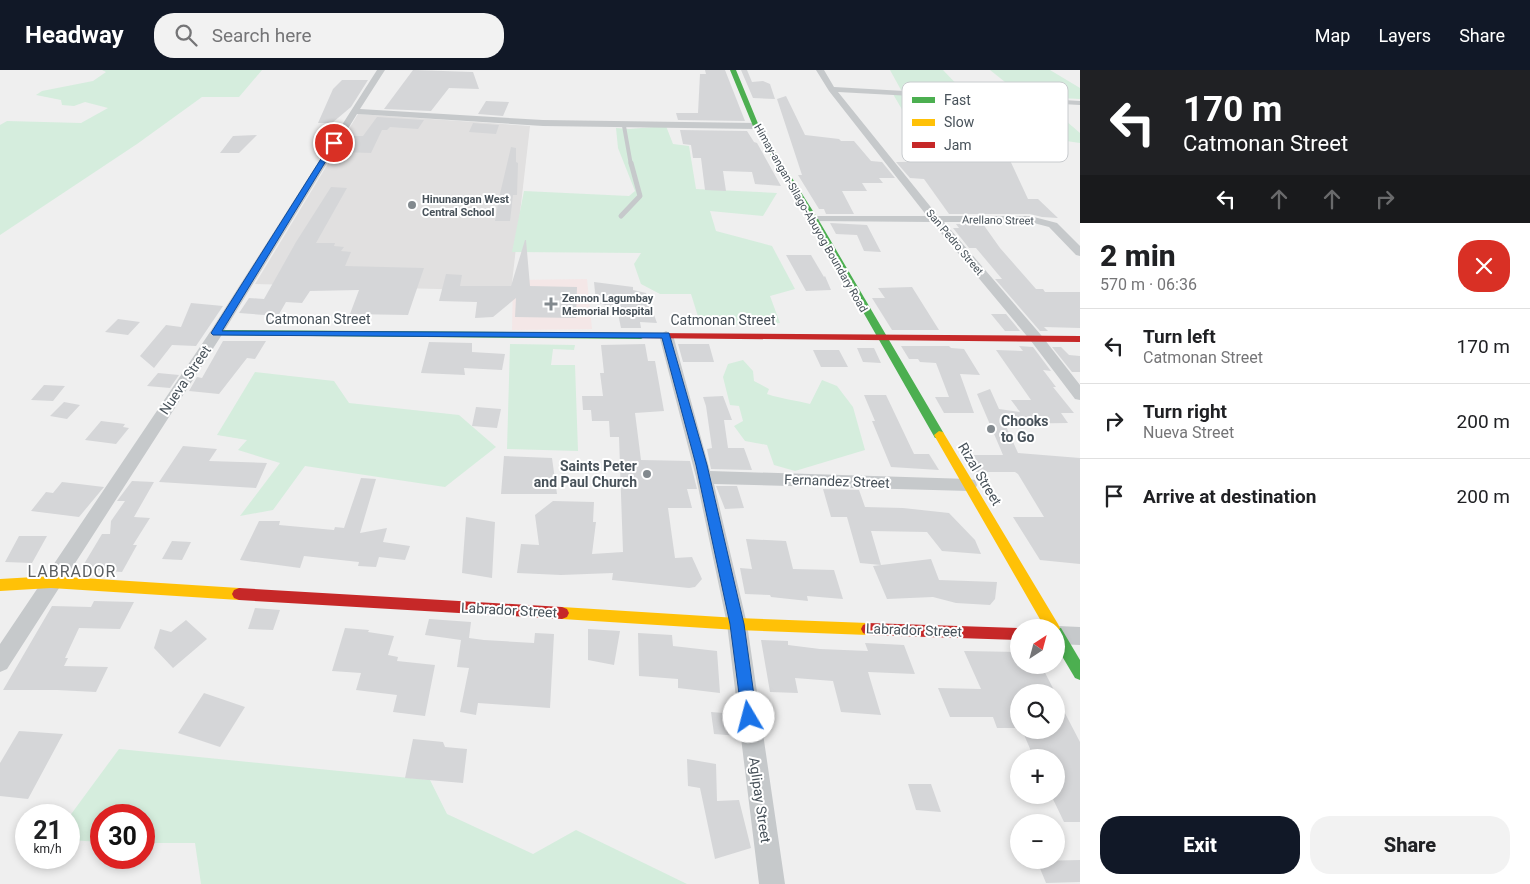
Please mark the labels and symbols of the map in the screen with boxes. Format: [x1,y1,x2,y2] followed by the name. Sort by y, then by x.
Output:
[902,82,1068,162] legend
[944,92,971,108] text: Fast
[944,114,975,130] text: Slow
[313,122,355,164] pin
[751,122,870,315] street label: Himay-angan-Silago-Abuyog Boundary Road
[944,137,972,153] text: Jam
[422,193,509,219] place label: Hinunangan West Central School
[406,199,418,211] marker: Hinunangan West Central School
[923,207,986,278] street label: San Pedro Street
[962,213,1035,228] street label: Arellano Street
[562,292,654,318] place label: Zennon Lagumbay Memorial Hospital
[544,297,558,311] marker: Zennon Lagumbay Memorial Hospital
[265,311,371,327] street label: Catmonan Street
[670,312,776,328] street label: Catmonan Street
[156,342,214,418] street label: Nueva Street
[1001,413,1048,445] place label: Chooks to Go
[985,423,997,435] marker: Chooks to Go
[955,440,1005,509] street label: Rizal Street
[534,458,637,490] place label: Saints Peter and Paul Church
[641,468,653,480] marker: Saints Peter and Paul Church
[784,471,890,491] street label: Fernandez Street
[28,562,116,581] district label: LABRADOR
[461,599,558,621] street label: Labrador Street
[1010,619,1065,674] north arrow
[866,620,963,640] street label: Labrador Street
[722,690,774,742] position arrow
[746,756,774,844] street label: Aglipay Street
[90,804,155,869] speed limit sign: 30

